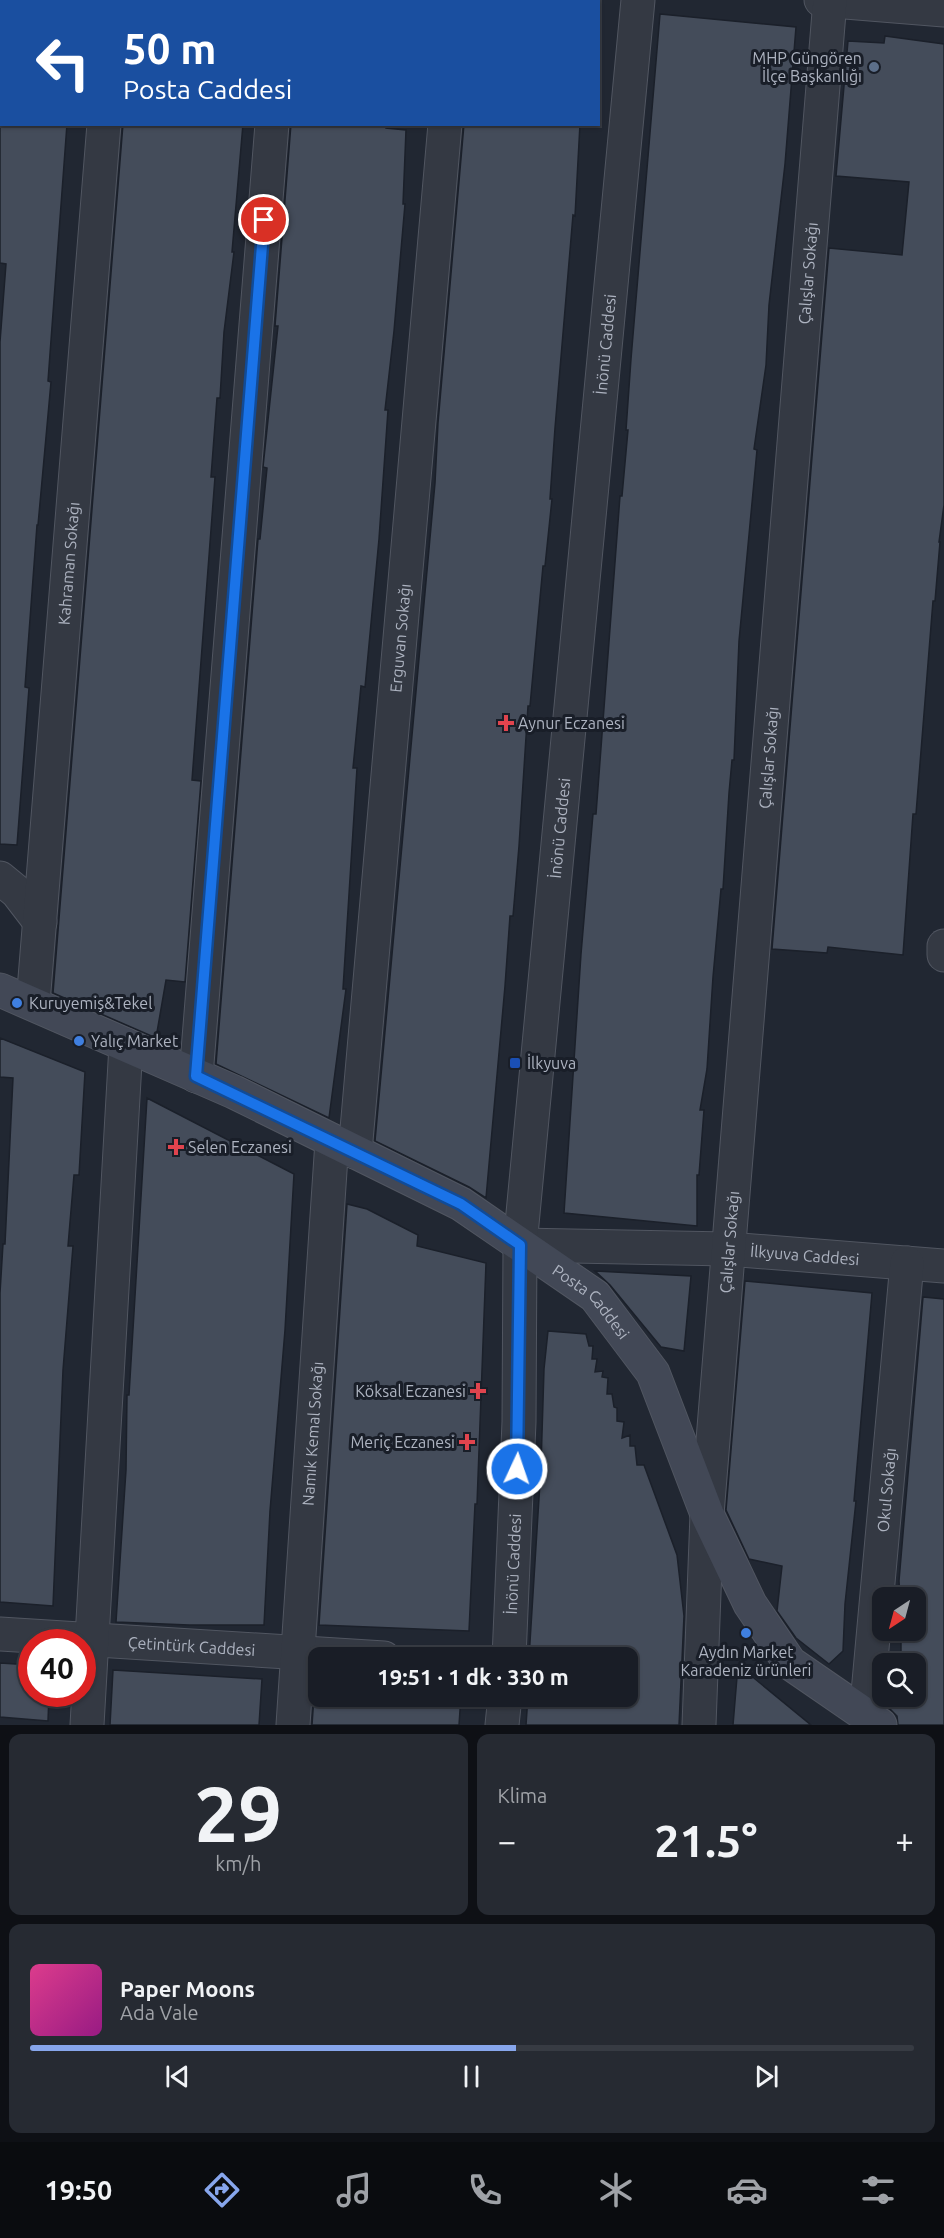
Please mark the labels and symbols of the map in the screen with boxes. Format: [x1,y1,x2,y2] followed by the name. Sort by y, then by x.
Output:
[752,49,862,85] place label: MHP Güngören İlçe Başkanlığı
[867,60,881,74] marker: MHP Güngören İlçe Başkanlığı
[238,194,289,245] pin
[795,221,821,325] street label: Çalışlar Sokağı
[592,293,619,395] street label: İnönü Caddesi
[55,501,82,626] street label: Kahraman Sokağı
[386,583,414,693] street label: Erguvan Sokağı
[755,706,782,809] street label: Çalışlar Sokağı
[518,714,625,732] place label: Aynur Eczanesi
[499,716,513,730] marker: Aynur Eczanesi
[546,777,573,879] street label: İnönü Caddesi
[29,994,152,1012] place label: Kuruyemiş&Tekel
[10,996,24,1010] marker: Kuruyemiş&Tekel
[91,1032,179,1050] place label: Yalıç Market
[72,1034,86,1048] marker: Yalıç Market
[527,1054,576,1072] place label: İlkyuva
[508,1056,522,1070] marker: İlkyuva
[188,1138,292,1156] place label: Selen Eczanesi
[169,1140,183,1154] marker: Selen Eczanesi
[716,1190,742,1294] street label: Çalışlar Sokağı
[749,1242,860,1268] street label: İlkyuva Caddesi
[549,1261,633,1342] street label: Posta Caddesi
[299,1361,326,1506] street label: Namık Kemal Sokağı
[355,1382,466,1400] place label: Köksal Eczanesi
[471,1384,485,1398] marker: Köksal Eczanesi
[350,1433,455,1451] place label: Meriç Eczanesi
[460,1435,474,1449] marker: Meriç Eczanesi
[485,1437,549,1501] position arrow
[874,1447,899,1533] street label: Okul Sokağı
[502,1513,524,1615] street label: İnönü Caddesi
[872,1587,926,1641] north arrow
[739,1626,753,1640] marker: Aydın Market Karadeniz ürünleri
[18,1629,96,1707] speed limit sign: 40
[127,1633,256,1659] street label: Çetintürk Caddesi
[681,1643,811,1679] place label: Aydın Market Karadeniz ürünleri

